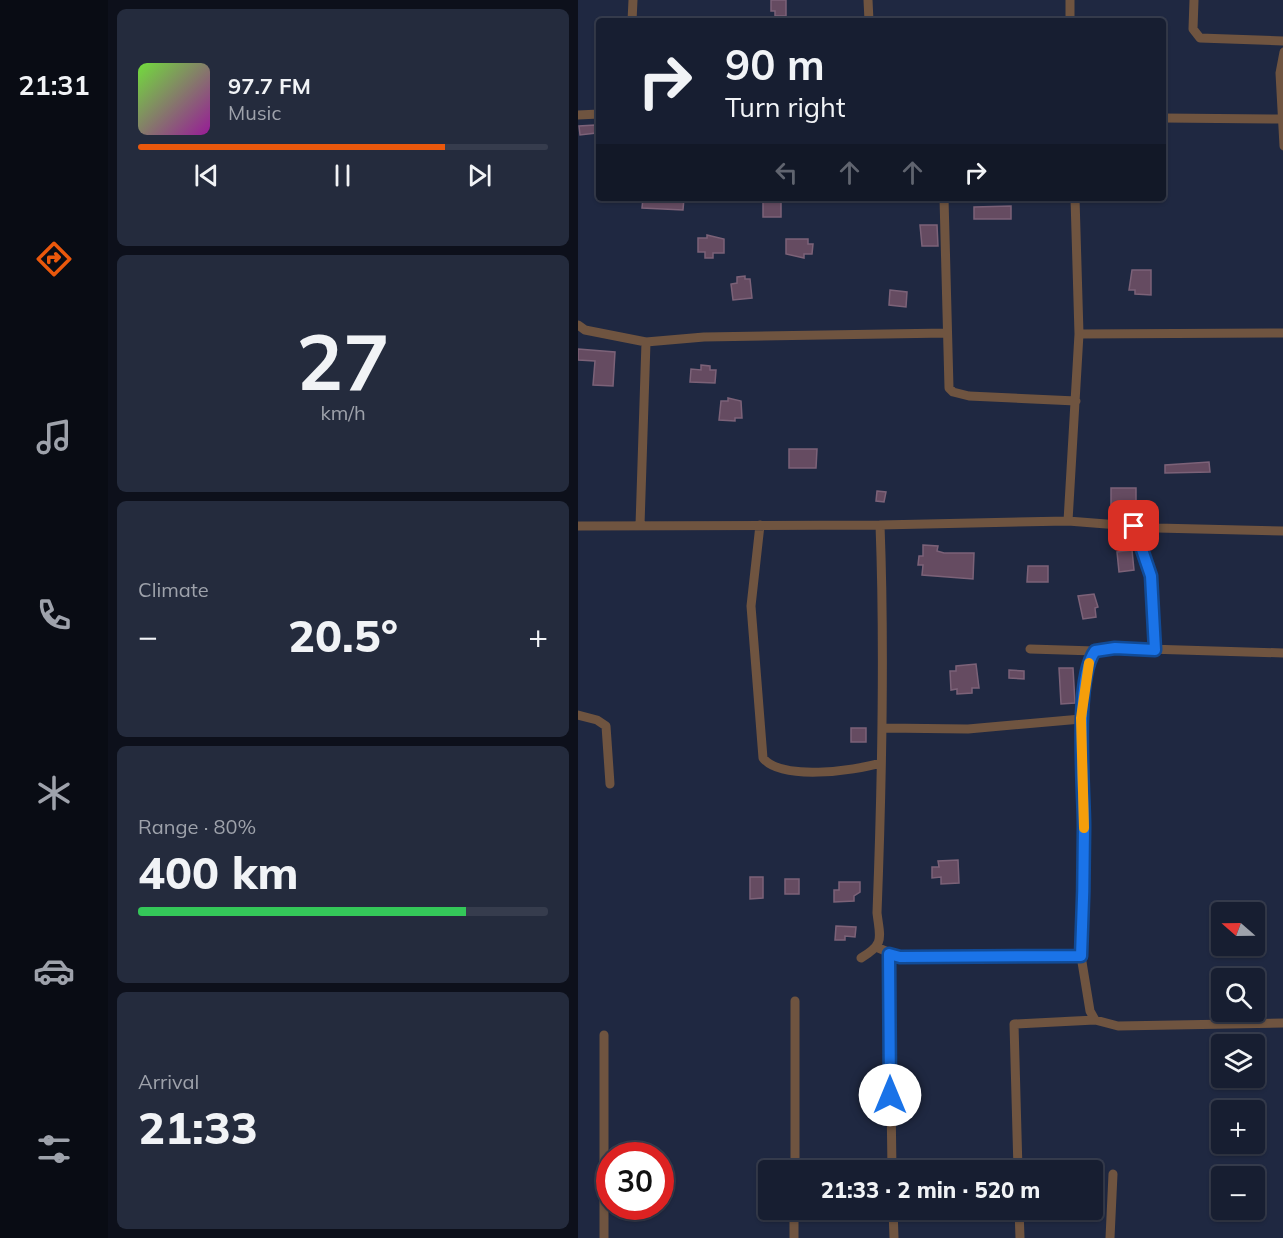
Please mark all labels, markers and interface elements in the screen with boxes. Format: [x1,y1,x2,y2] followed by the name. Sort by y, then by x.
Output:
[725,38,825,91] text: 90 m
[626,42,704,120] icon: right
[18,68,90,102] text: 21:31
[228,72,311,100] text: 97.7 FM
[725,90,845,124] text: Turn right
[228,100,281,125] text: Music
[770,156,803,189] icon: left
[833,156,866,189] icon: ahead
[896,156,929,189] icon: ahead
[959,156,992,189] icon: right
[190,159,223,192] icon: previous
[326,159,359,192] icon: pause
[463,159,496,192] icon: next
[33,238,75,280] icon: directions
[296,312,390,410] text: 27
[320,400,366,425] text: km/h
[33,416,75,458] icon: music
[1108,500,1159,551] pin
[1117,509,1150,542] icon: arrive
[138,577,209,602] text: Climate
[33,594,75,636] icon: phone
[288,607,398,663] text: 20.5°
[138,615,158,656] text: −
[528,615,548,656] text: +
[33,772,75,814] icon: climate
[138,814,256,839] text: Range · 80%
[138,844,299,900] text: 400 km
[1211,902,1265,956] north arrow
[1211,902,1265,1220] map controls
[33,950,75,992] icon: car
[1211,968,1265,1022] button: search
[1211,1034,1265,1088] button: layers
[858,1063,922,1127] position arrow
[138,1069,199,1094] text: Arrival
[138,1099,258,1155] text: 21:33
[1211,1100,1265,1154] button: +
[33,1128,75,1170] icon: filters
[596,1142,674,1220] speed limit sign: 30
[1211,1166,1265,1220] button: −
[821,1176,1040,1204] text: 21:33 · 2 min · 520 m

